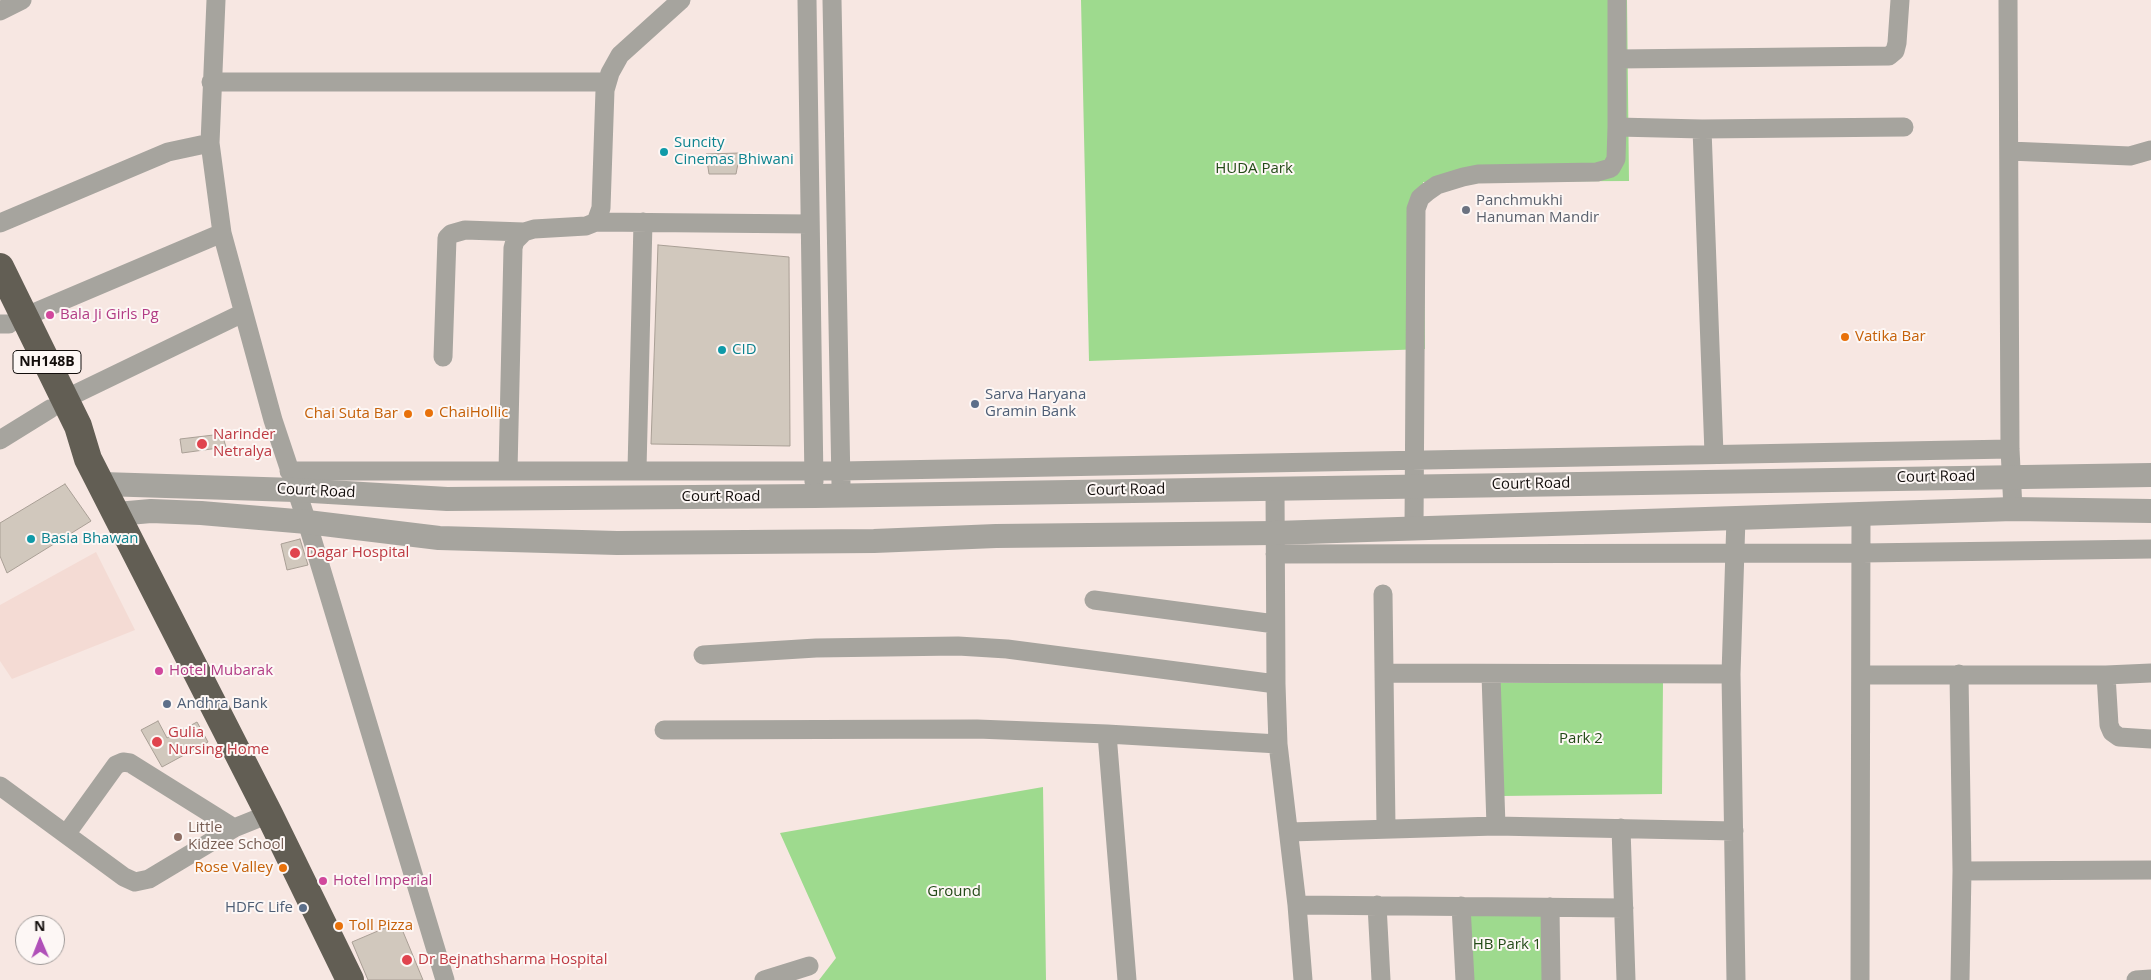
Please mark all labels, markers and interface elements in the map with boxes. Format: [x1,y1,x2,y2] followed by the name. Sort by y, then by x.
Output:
[674,134,794,169] place label: Suncity Cinemas Bhiwani
[658,146,670,158] marker: Suncity Cinemas Bhiwani
[1215,160,1293,178] park label: HUDA Park
[1476,192,1599,227] place label: Panchmukhi Hanuman Mandir
[1460,204,1472,216] marker: Panchmukhi Hanuman Mandir
[60,306,159,324] place label: Bala Ji Girls Pg
[44,309,56,321] marker: Bala Ji Girls Pg
[1855,328,1926,346] place label: Vatika Bar
[1839,331,1851,343] marker: Vatika Bar
[732,341,757,359] place label: CID
[716,344,728,356] marker: CID
[13,351,81,374] road number: NH148B
[985,386,1086,421] place label: Sarva Haryana Gramin Bank
[969,398,981,410] marker: Sarva Haryana Gramin Bank
[439,404,508,422] place label: ChaiHollic
[304,405,398,423] place label: Chai Suta Bar
[423,407,435,419] marker: ChaiHollic
[402,408,414,420] marker: Chai Suta Bar
[213,426,275,461] place label: Narinder Netralya
[195,437,209,451] marker: Narinder Netralya
[1896,467,1976,487] street label: Court Road
[1491,474,1571,494] street label: Court Road
[276,480,356,502] street label: Court Road
[1086,480,1166,500] street label: Court Road
[682,488,760,506] street label: Court Road
[41,530,139,548] place label: Basia Bhawan
[25,533,37,545] marker: Basia Bhawan
[306,544,409,562] place label: Dagar Hospital
[288,546,302,560] marker: Dagar Hospital
[169,662,273,680] place label: Hotel Mubarak
[153,665,165,677] marker: Hotel Mubarak
[177,695,268,713] place label: Andhra Bank
[161,698,173,710] marker: Andhra Bank
[168,724,269,759] place label: Gulia Nursing Home
[1559,730,1603,748] park label: Park 2
[150,735,164,749] marker: Gulia Nursing Home
[188,819,284,854] place label: Little Kidzee School
[172,831,184,843] marker: Little Kidzee School
[194,859,273,877] place label: Rose Valley
[277,862,289,874] marker: Rose Valley
[333,872,432,890] place label: Hotel Imperial
[317,875,329,887] marker: Hotel Imperial
[927,883,981,901] park label: Ground
[225,899,293,917] place label: HDFC Life
[297,902,309,914] marker: HDFC Life
[15,915,65,965] north arrow
[34,916,46,935] text: N
[349,917,413,935] place label: Toll Pizza
[333,920,345,932] marker: Toll Pizza
[1473,936,1541,954] park label: HB Park 1
[418,951,607,969] place label: Dr Bejnathsharma Hospital
[400,953,414,967] marker: Dr Bejnathsharma Hospital

